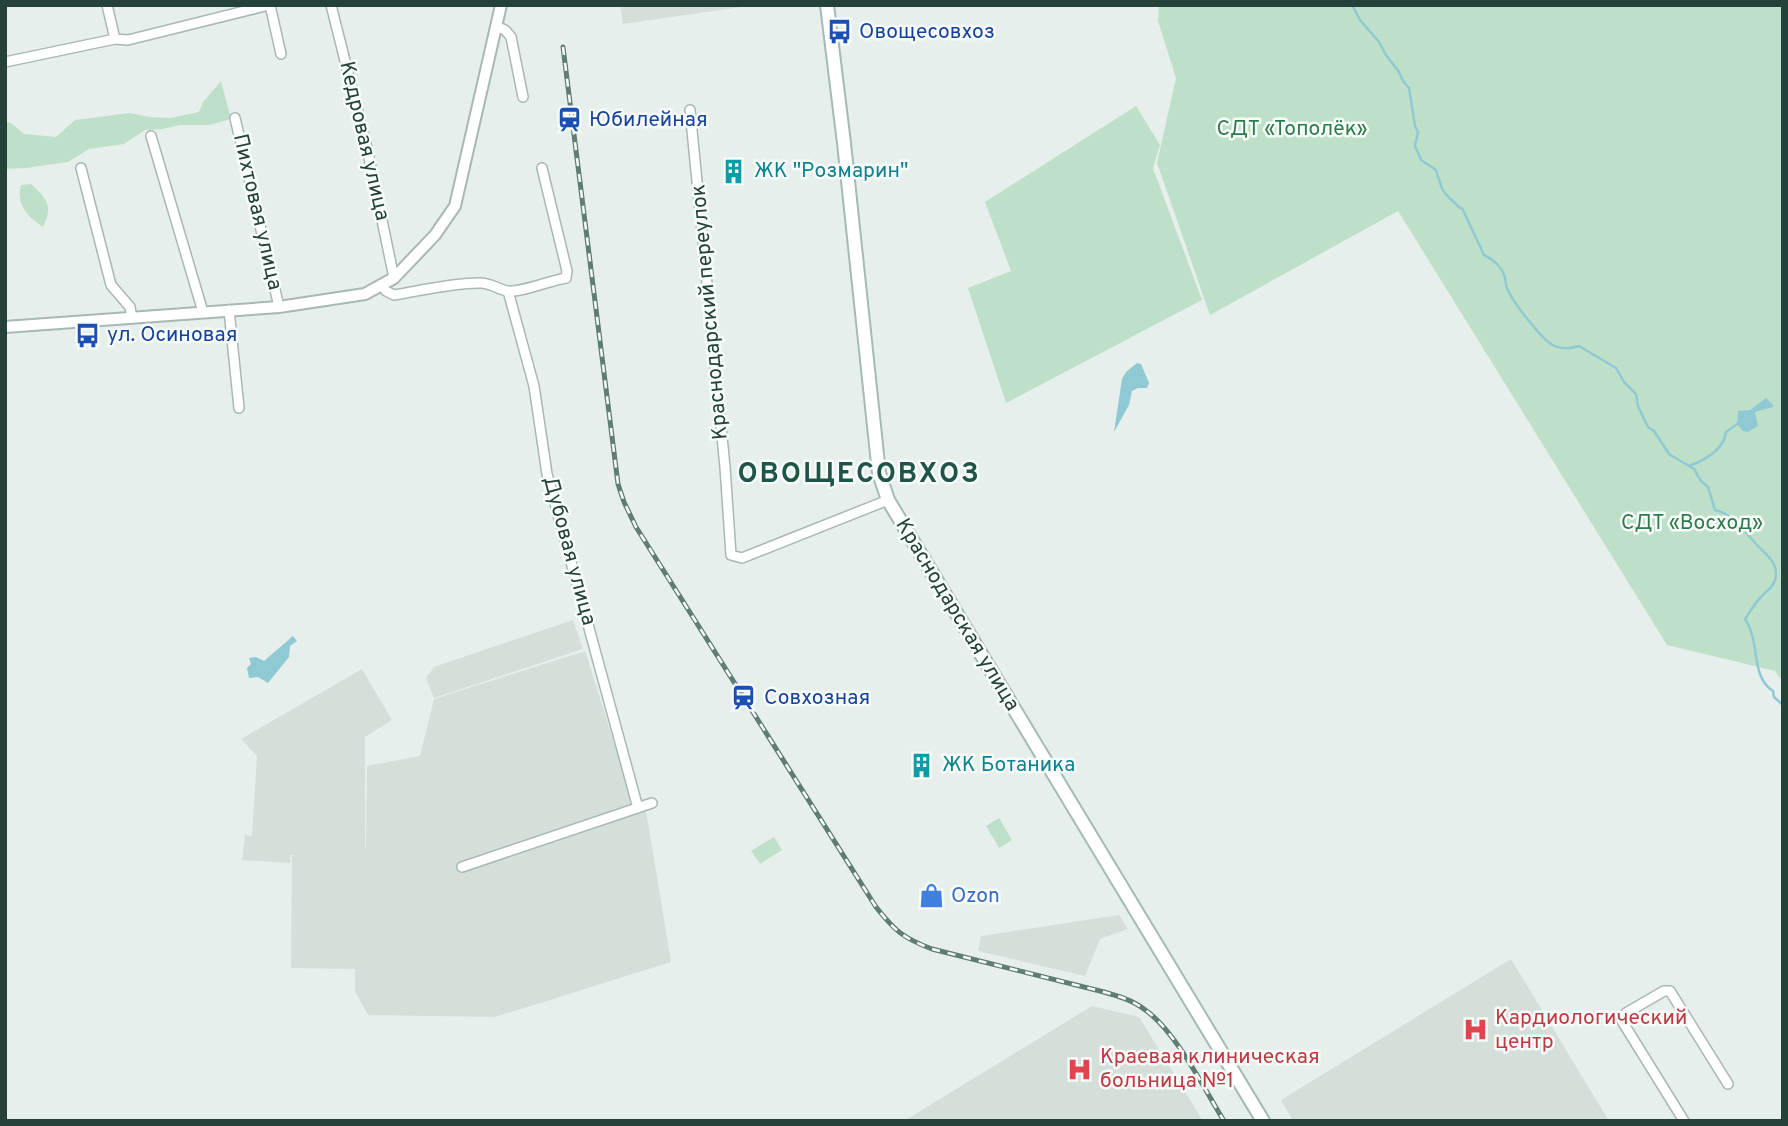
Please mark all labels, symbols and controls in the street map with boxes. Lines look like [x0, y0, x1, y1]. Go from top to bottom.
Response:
bus stop icon: Овощесовхоз [825, 18, 853, 46]
place label: Овощесовхоз [859, 19, 995, 46]
street label: Кедровая улица [333, 59, 395, 223]
station icon: Юбилейная [555, 106, 583, 134]
place label: Юбилейная [589, 107, 708, 134]
park label: СДТ «Тополёк» [1216, 116, 1368, 143]
street label: Пихтовая улица [226, 131, 288, 293]
building icon: ЖК "Розмарин" [720, 157, 748, 185]
place label: ЖК "Розмарин" [754, 158, 908, 185]
street label: Краснодарский переулок [685, 183, 735, 441]
bus stop icon: ул. Осиновая [73, 321, 101, 349]
place label: ул. Осиновая [107, 322, 237, 349]
district label: ОВОЩЕСОВХОЗ [737, 457, 981, 493]
street label: Дубовая улица [536, 474, 602, 628]
park label: СДТ «Восход» [1621, 510, 1763, 537]
street label: Краснодарская улица [889, 514, 1025, 716]
station icon: Совхозная [730, 684, 758, 712]
place label: Совхозная [764, 685, 870, 712]
building icon: ЖК Ботаника [908, 751, 936, 779]
place label: ЖК Ботаника [942, 752, 1075, 779]
shop icon: Ozon [917, 882, 945, 910]
place label: Ozon [951, 883, 1000, 910]
place label: Кардиологический центр [1495, 1005, 1687, 1056]
hospital icon: Кардиологический центр [1461, 1016, 1489, 1044]
place label: Краевая клиническая больница №1 [1100, 1044, 1320, 1095]
hospital icon: Краевая клиническая больница №1 [1066, 1055, 1094, 1083]

